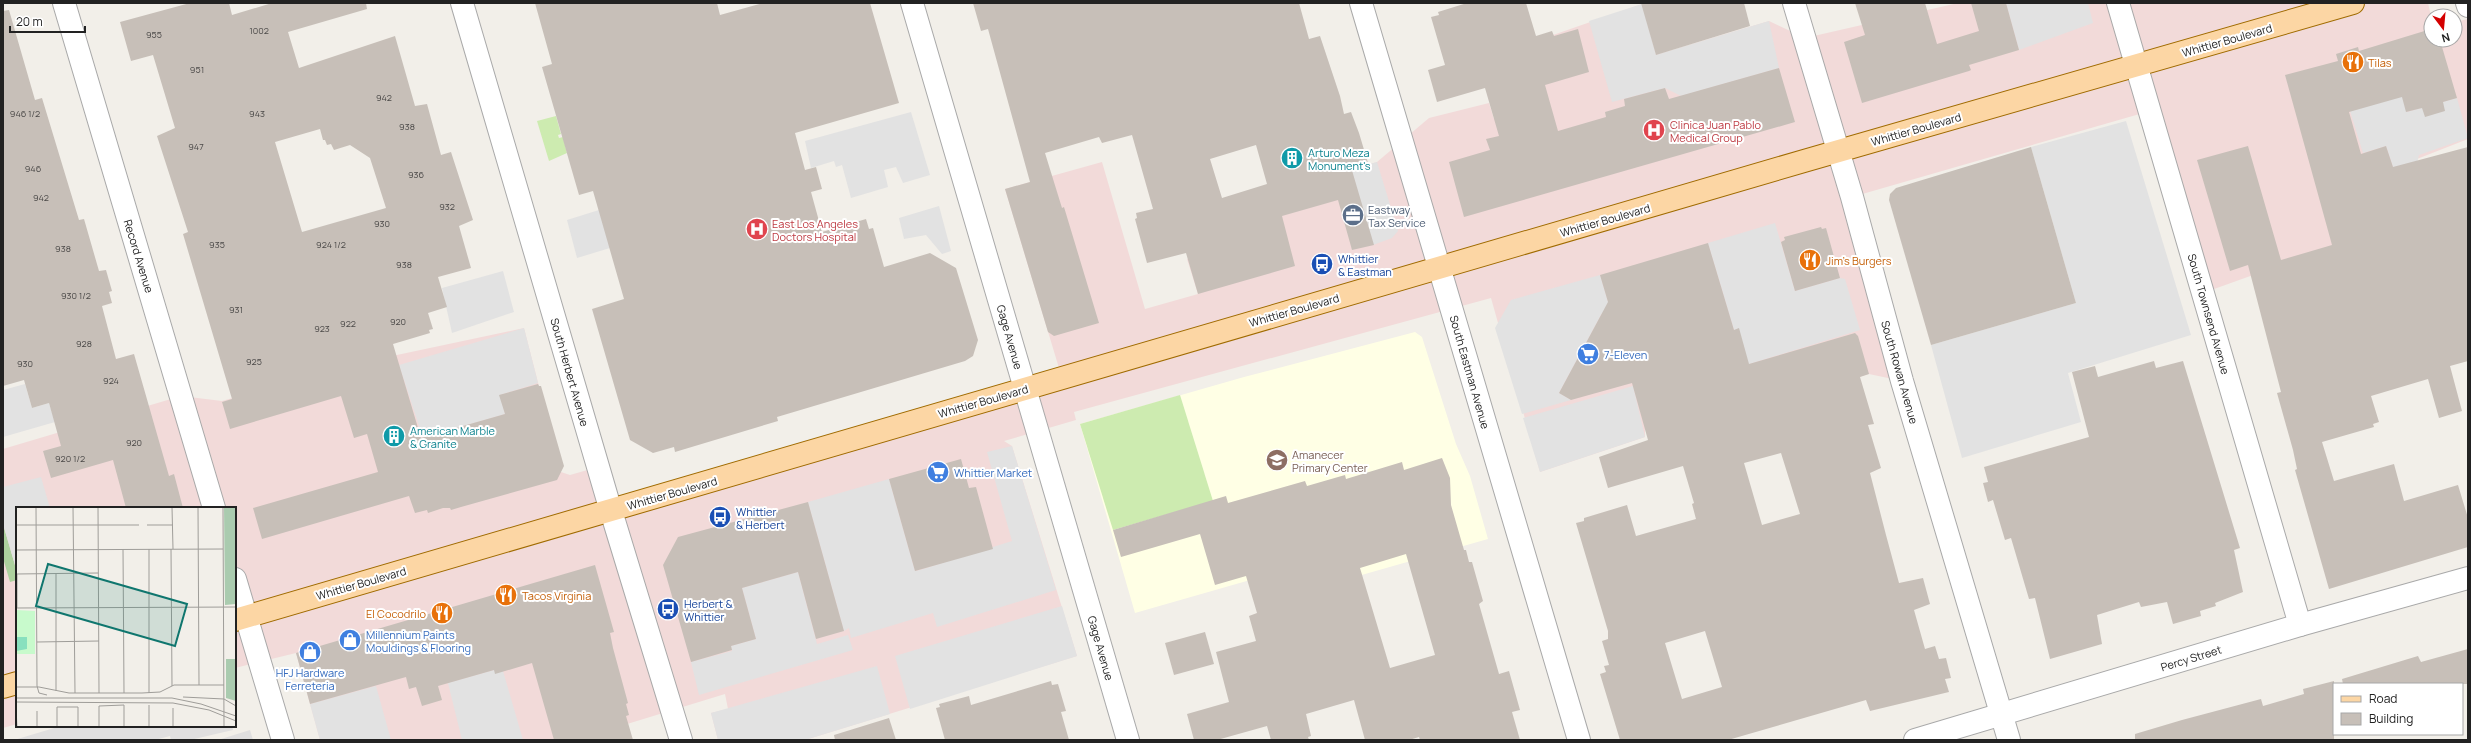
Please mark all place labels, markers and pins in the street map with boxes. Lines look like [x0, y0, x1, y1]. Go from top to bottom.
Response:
restaurant icon: Tilas [2340, 49, 2366, 75]
place label: Tilas [2368, 55, 2392, 70]
hospital icon: Clinica Juan Pablo Medical Group [1641, 117, 1667, 143]
place label: Clinica Juan Pablo Medical Group [1670, 117, 1762, 145]
building icon: Arturo Meza Monument's [1279, 145, 1305, 171]
place label: Arturo Meza Monument's [1308, 145, 1371, 173]
office icon: Eastway Tax Service [1340, 202, 1366, 228]
place label: Eastway Tax Service [1368, 202, 1426, 230]
hospital icon: East Los Angeles Doctors Hospital [744, 216, 770, 242]
place label: East Los Angeles Doctors Hospital [772, 216, 858, 244]
restaurant icon: Jim's Burgers [1797, 247, 1823, 273]
bus stop icon: Whittier & Eastman [1309, 251, 1335, 277]
place label: Whittier & Eastman [1338, 251, 1392, 279]
place label: Jim's Burgers [1826, 253, 1892, 268]
supermarket icon: 7-Eleven [1575, 341, 1601, 367]
place label: 7-Eleven [1604, 347, 1647, 362]
building icon: American Marble & Granite [381, 423, 407, 449]
place label: American Marble & Granite [410, 423, 496, 451]
school or university icon: Amanecer Primary Center [1264, 447, 1290, 473]
place label: Amanecer Primary Center [1292, 447, 1368, 475]
supermarket icon: Whittier Market [925, 459, 951, 485]
place label: Whittier Market [954, 465, 1032, 480]
bus stop icon: Whittier & Herbert [707, 504, 733, 530]
place label: Whittier & Herbert [736, 504, 785, 532]
restaurant icon: Tacos Virginia [493, 582, 519, 608]
place label: Tacos Virginia [522, 588, 591, 603]
bus stop icon: Herbert & Whittier [655, 596, 681, 622]
place label: Herbert & Whittier [684, 596, 733, 624]
restaurant icon: El Cocodrilo [429, 600, 455, 626]
place label: El Cocodrilo [366, 606, 426, 621]
shop icon: Millennium Paints Mouldings & Flooring [337, 627, 363, 653]
place label: Millennium Paints Mouldings & Flooring [366, 627, 471, 655]
shop icon: HFJ Hardware Ferreteria [297, 639, 323, 665]
place label: HFJ Hardware Ferreteria [276, 665, 345, 693]

